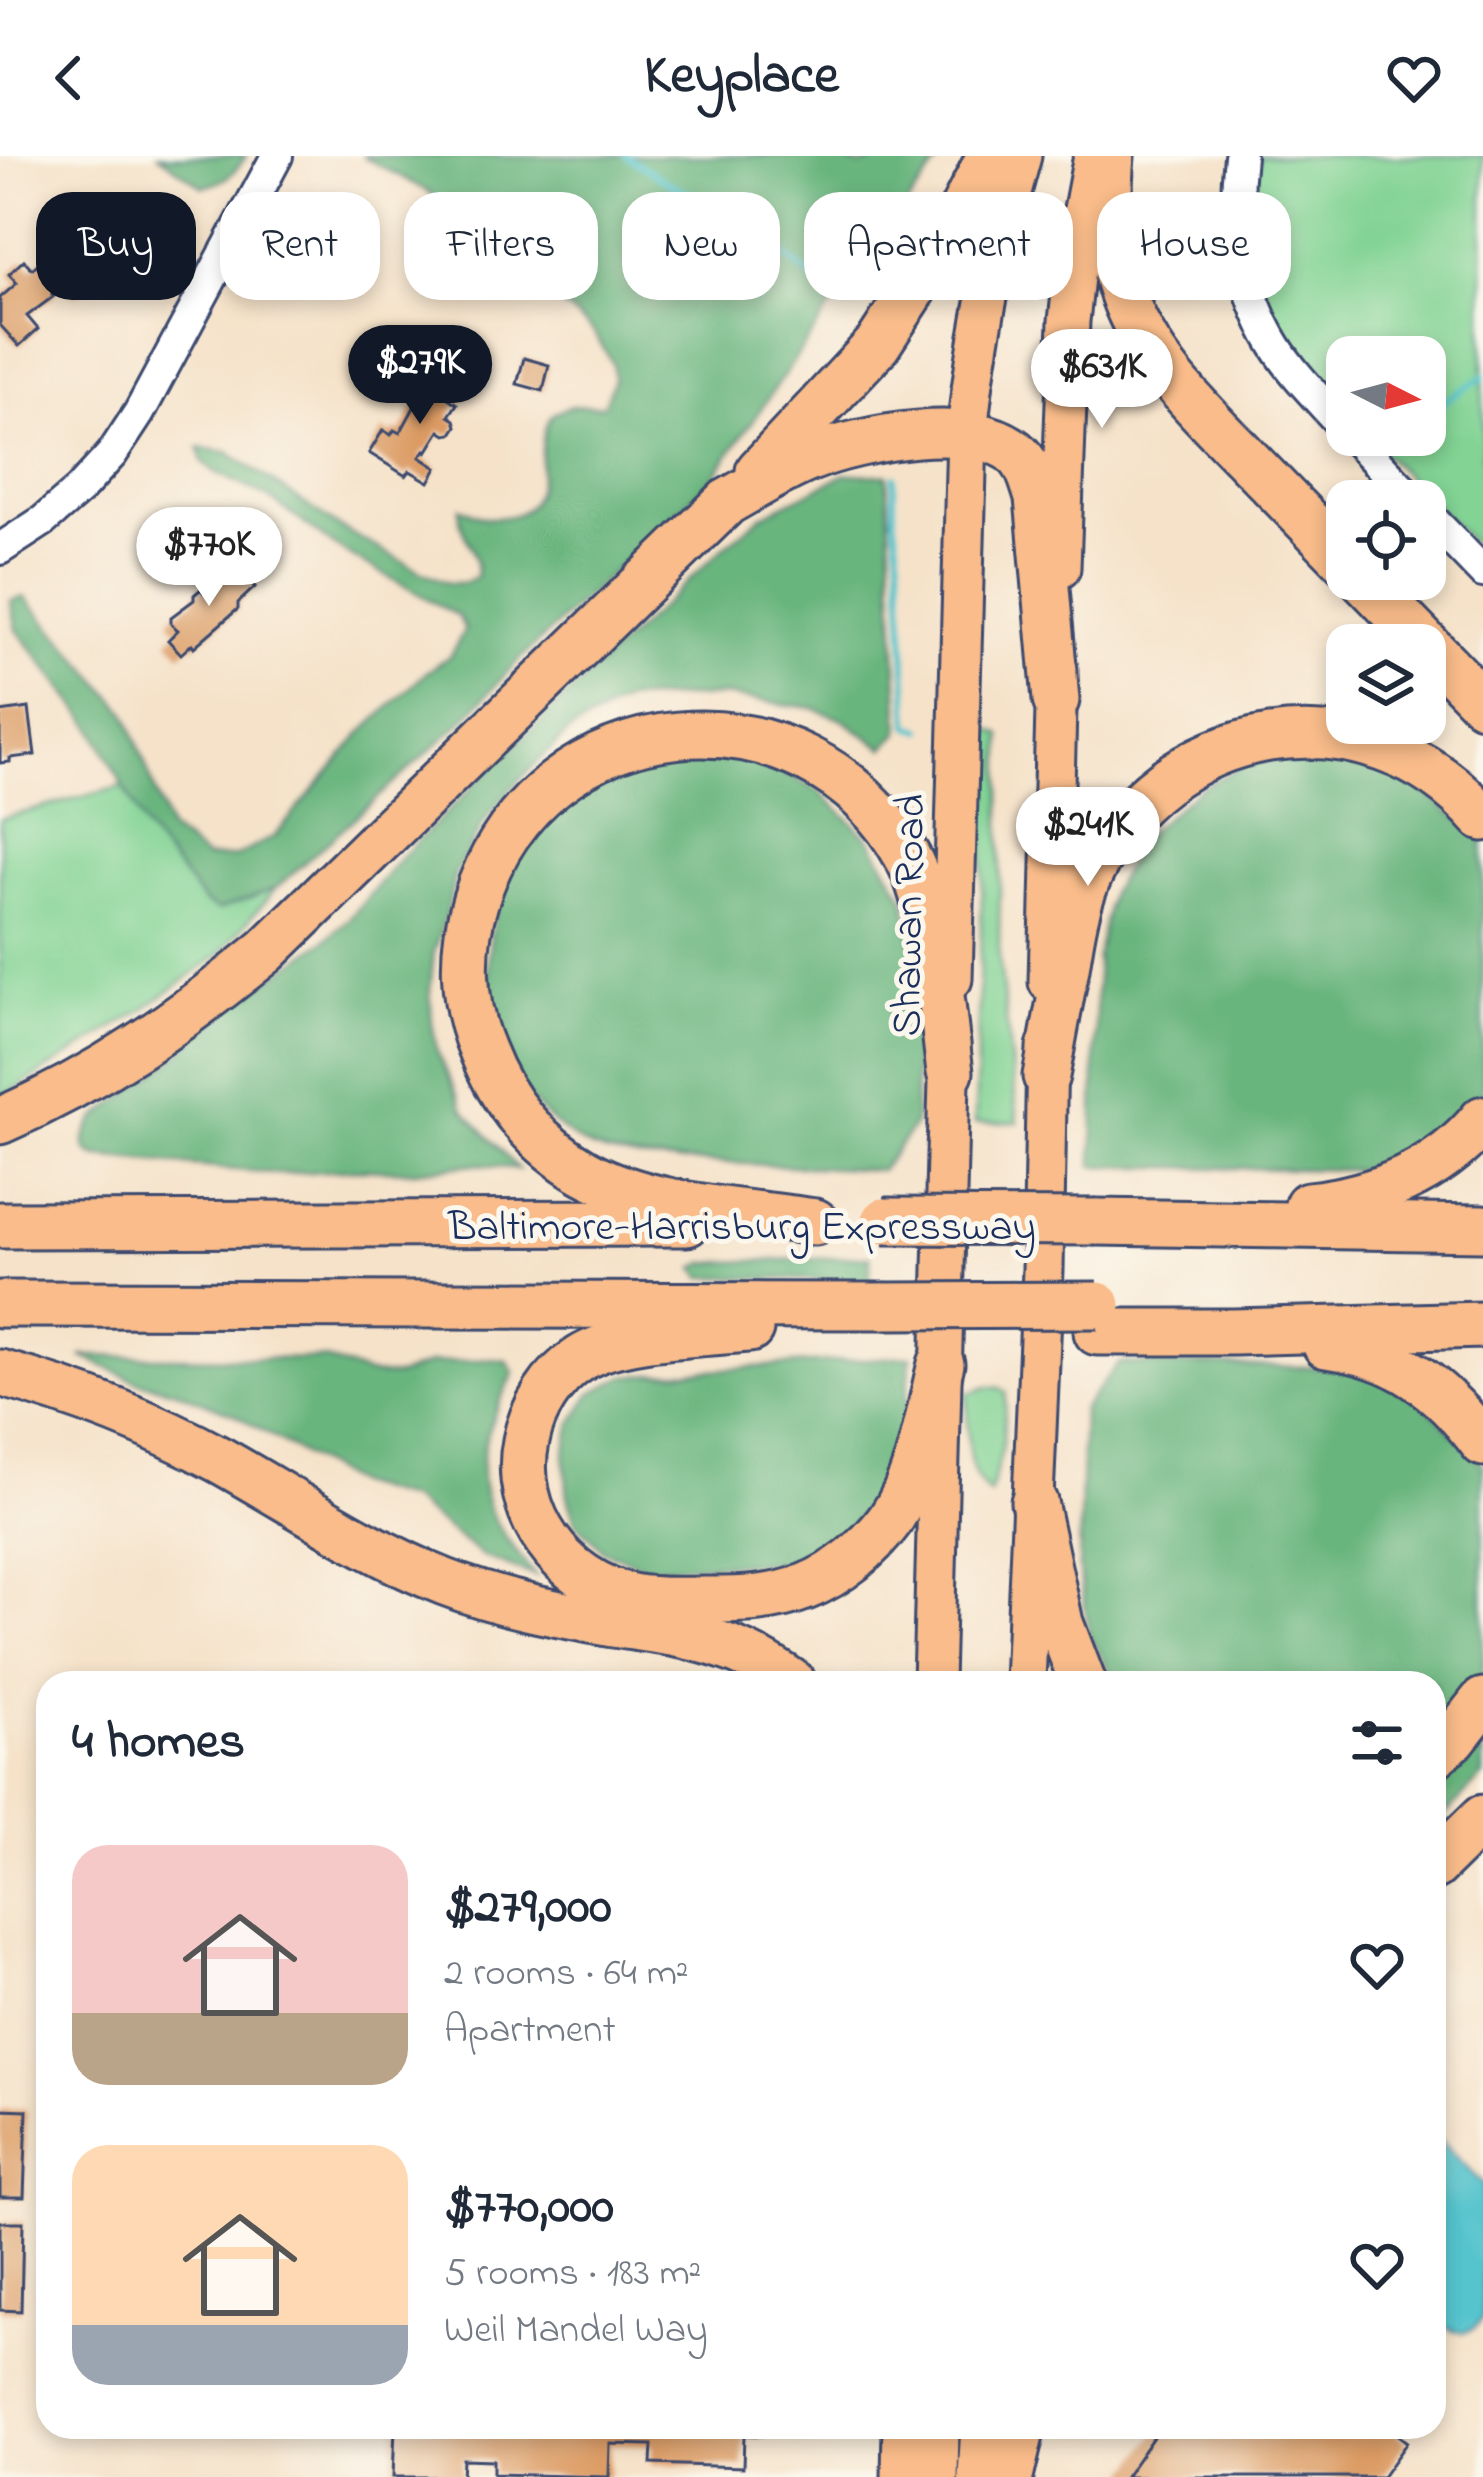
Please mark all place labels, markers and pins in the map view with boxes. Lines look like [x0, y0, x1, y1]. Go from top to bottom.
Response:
pin: $279K [336, 325, 504, 427]
pin: $631K [1018, 329, 1186, 431]
pin: $770K [125, 507, 293, 609]
pin: $241K [1004, 787, 1172, 889]

